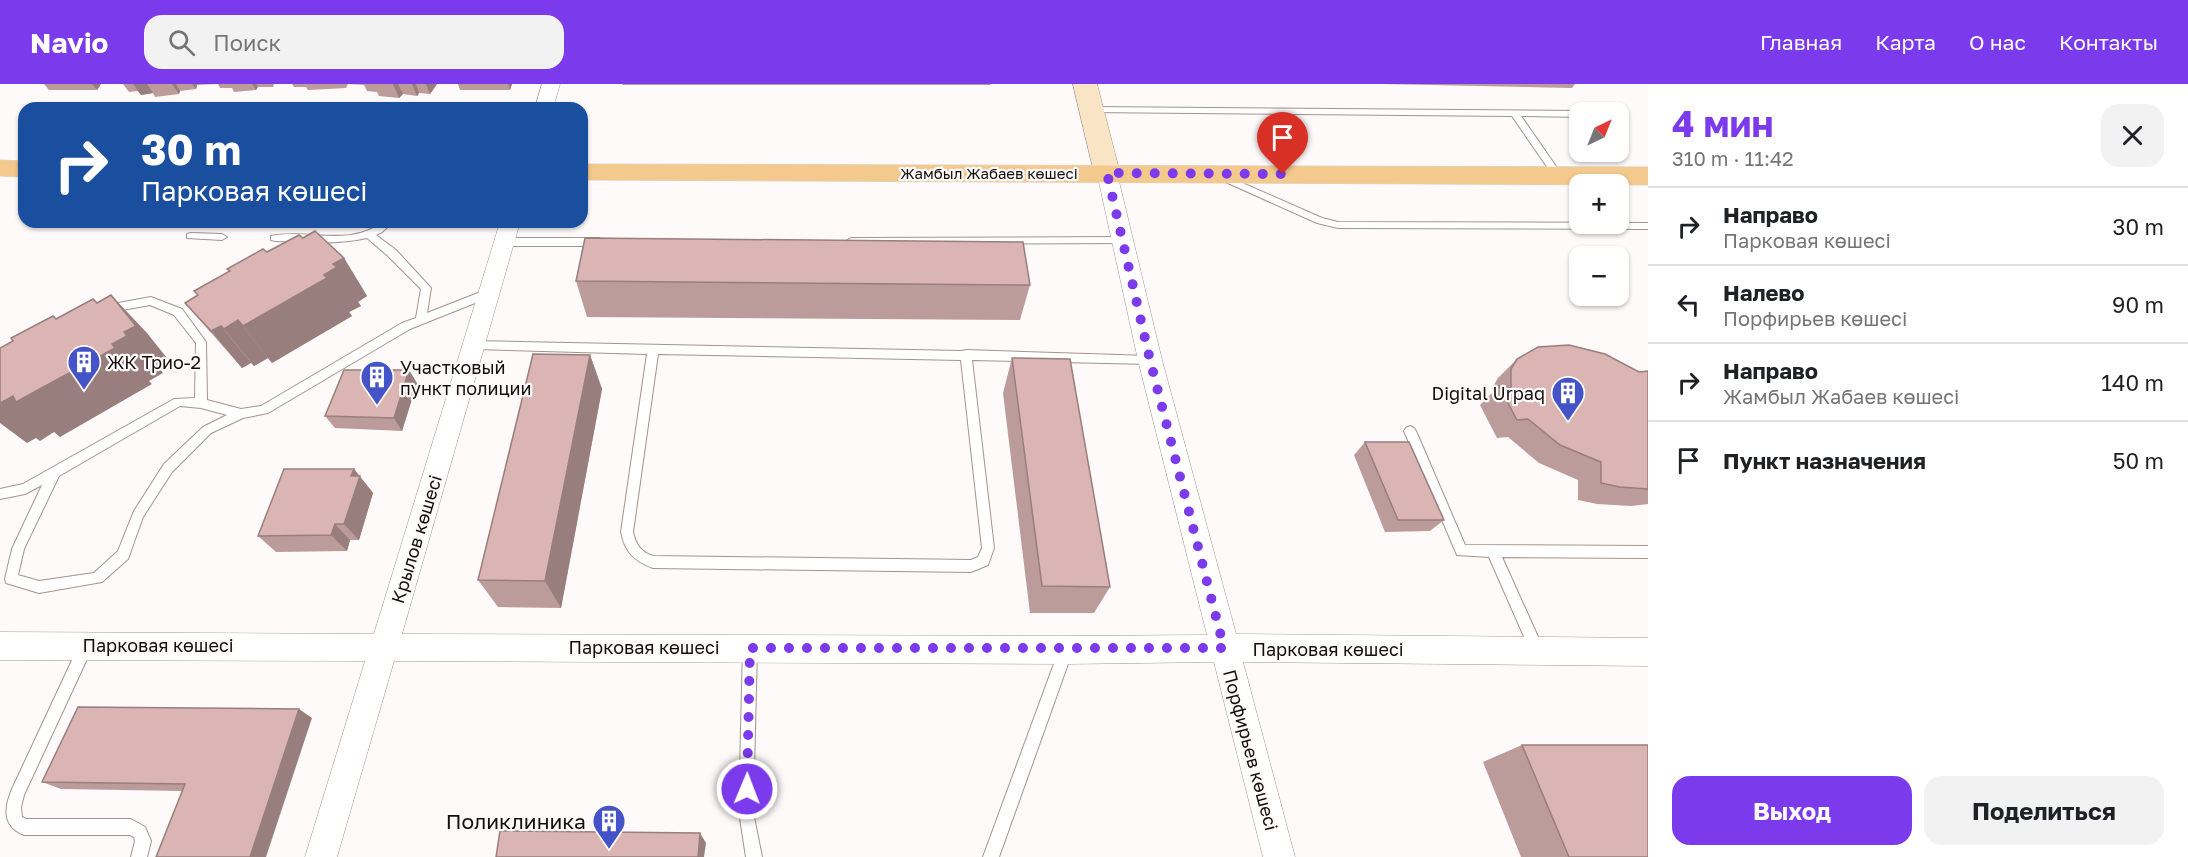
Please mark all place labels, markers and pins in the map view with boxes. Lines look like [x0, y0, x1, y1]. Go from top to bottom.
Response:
pin [1257, 112, 1308, 174]
building icon: ЖК Трио-2 [66, 344, 102, 391]
place label: ЖК Трио-2 [107, 351, 201, 373]
place label: Участковый пункт полиции [400, 356, 532, 399]
building icon: Участковый пункт полиции [359, 359, 395, 406]
building icon: Digital Urpaq [1550, 375, 1586, 422]
place label: Digital Urpaq [1432, 382, 1545, 404]
building icon: Поликлиника [591, 803, 627, 850]
place label: Поликлиника [446, 808, 586, 834]

